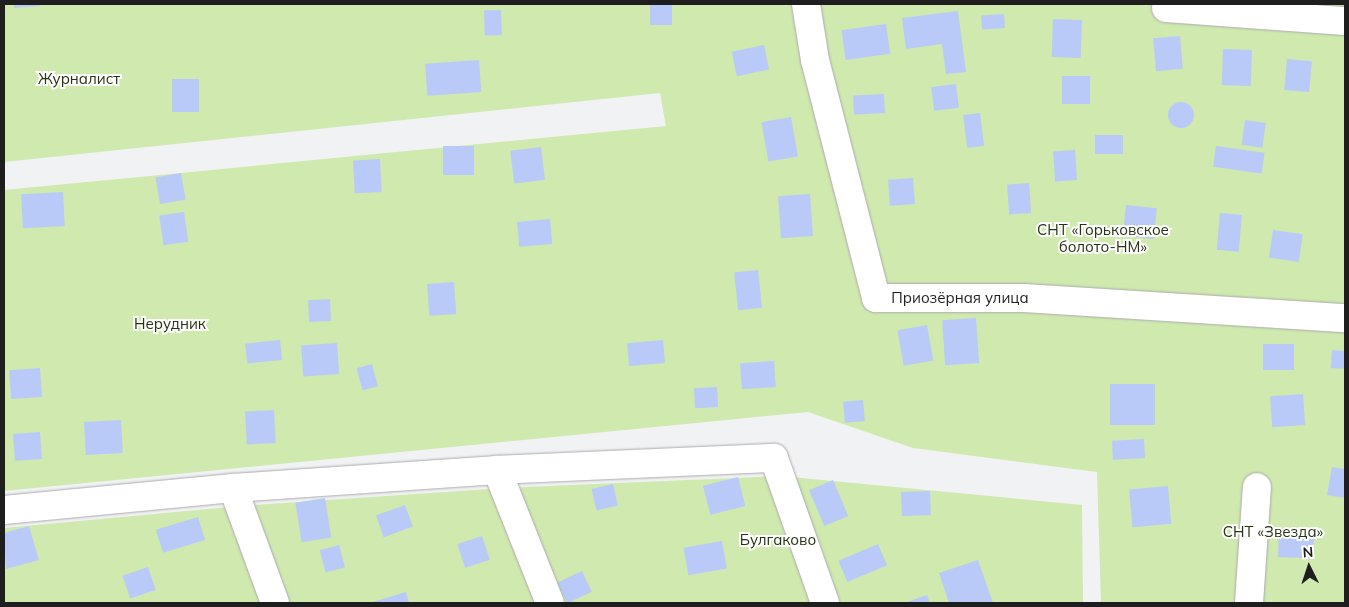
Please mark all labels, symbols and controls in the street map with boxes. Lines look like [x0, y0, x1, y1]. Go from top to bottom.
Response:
park label: Журналист [38, 70, 120, 88]
park label: СНТ «Горьковское болото-НМ» [1037, 220, 1169, 255]
street label: Приозёрная улица [891, 289, 1029, 307]
park label: Нерудник [134, 315, 206, 333]
park label: СНТ «Звезда» [1223, 523, 1323, 541]
park label: Булгаково [740, 531, 816, 549]
north arrow [1284, 542, 1334, 592]
text: N [1302, 543, 1314, 561]

